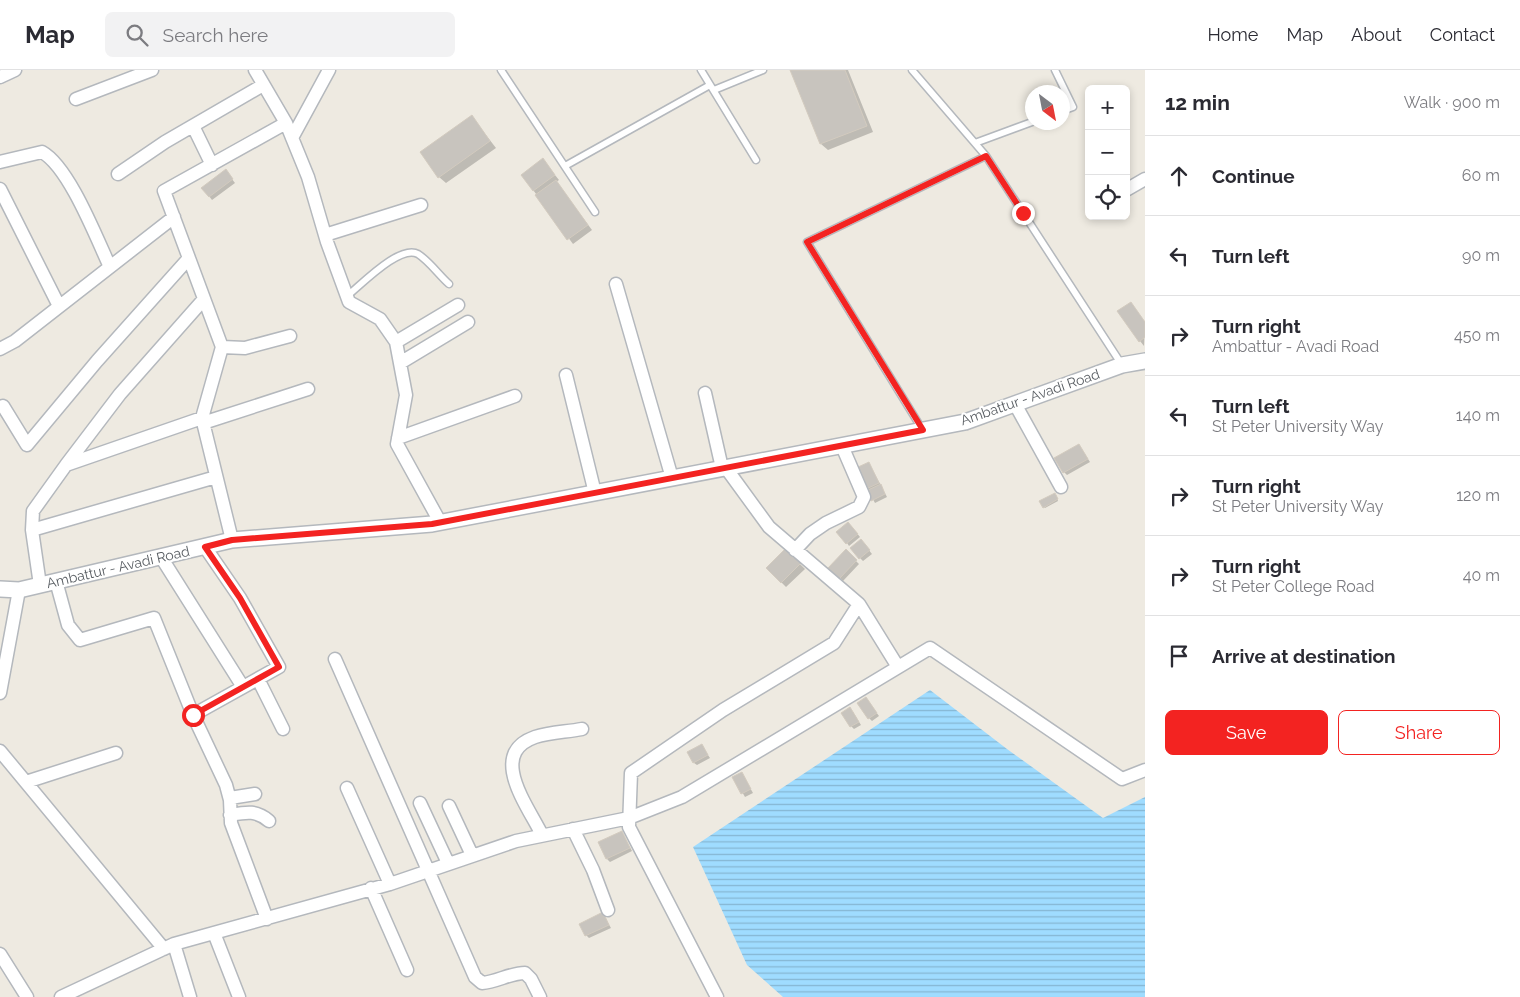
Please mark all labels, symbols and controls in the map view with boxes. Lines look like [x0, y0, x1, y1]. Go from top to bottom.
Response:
search box [105, 12, 455, 57]
text: Map [25, 20, 75, 49]
icon: search [123, 21, 151, 49]
text: Search here [163, 24, 268, 46]
text: Home [1207, 24, 1258, 45]
text: Map [1286, 24, 1323, 45]
text: About [1351, 24, 1402, 45]
text: Contact [1430, 24, 1495, 45]
north arrow [1025, 85, 1070, 130]
map controls [1085, 85, 1130, 220]
button: + [1085, 85, 1130, 130]
text: 12 min [1165, 90, 1230, 115]
text: Walk · 900 m [1404, 93, 1500, 112]
button: − [1085, 130, 1130, 175]
icon: ahead [1165, 162, 1193, 190]
text: Continue [1212, 165, 1295, 187]
text: 60 m [1462, 166, 1500, 185]
button: locate [1085, 175, 1130, 220]
route end [1012, 202, 1035, 225]
icon: left [1165, 242, 1193, 270]
text: Turn left [1212, 245, 1289, 267]
text: 90 m [1462, 246, 1500, 265]
text: Turn right [1212, 315, 1301, 337]
icon: right [1165, 322, 1193, 350]
text: 450 m [1454, 326, 1500, 345]
text: Ambattur - Avadi Road [1212, 337, 1379, 356]
street label: Ambattur - Avadi Road [958, 366, 1102, 428]
text: Turn left [1212, 395, 1289, 417]
icon: left [1165, 402, 1193, 430]
text: 140 m [1456, 406, 1500, 425]
text: St Peter University Way [1212, 417, 1383, 436]
text: Turn right [1212, 475, 1301, 497]
icon: right [1165, 482, 1193, 510]
text: 120 m [1456, 486, 1500, 505]
text: St Peter University Way [1212, 497, 1383, 516]
street label: Ambattur - Avadi Road [45, 543, 191, 591]
text: Turn right [1212, 555, 1301, 577]
icon: right [1165, 562, 1193, 590]
text: 40 m [1463, 566, 1500, 585]
text: St Peter College Road [1212, 577, 1374, 596]
icon: arrive [1165, 642, 1193, 670]
text: Arrive at destination [1212, 645, 1396, 667]
route start [182, 704, 205, 727]
button: Save [1165, 710, 1328, 755]
button: Share [1338, 710, 1500, 755]

